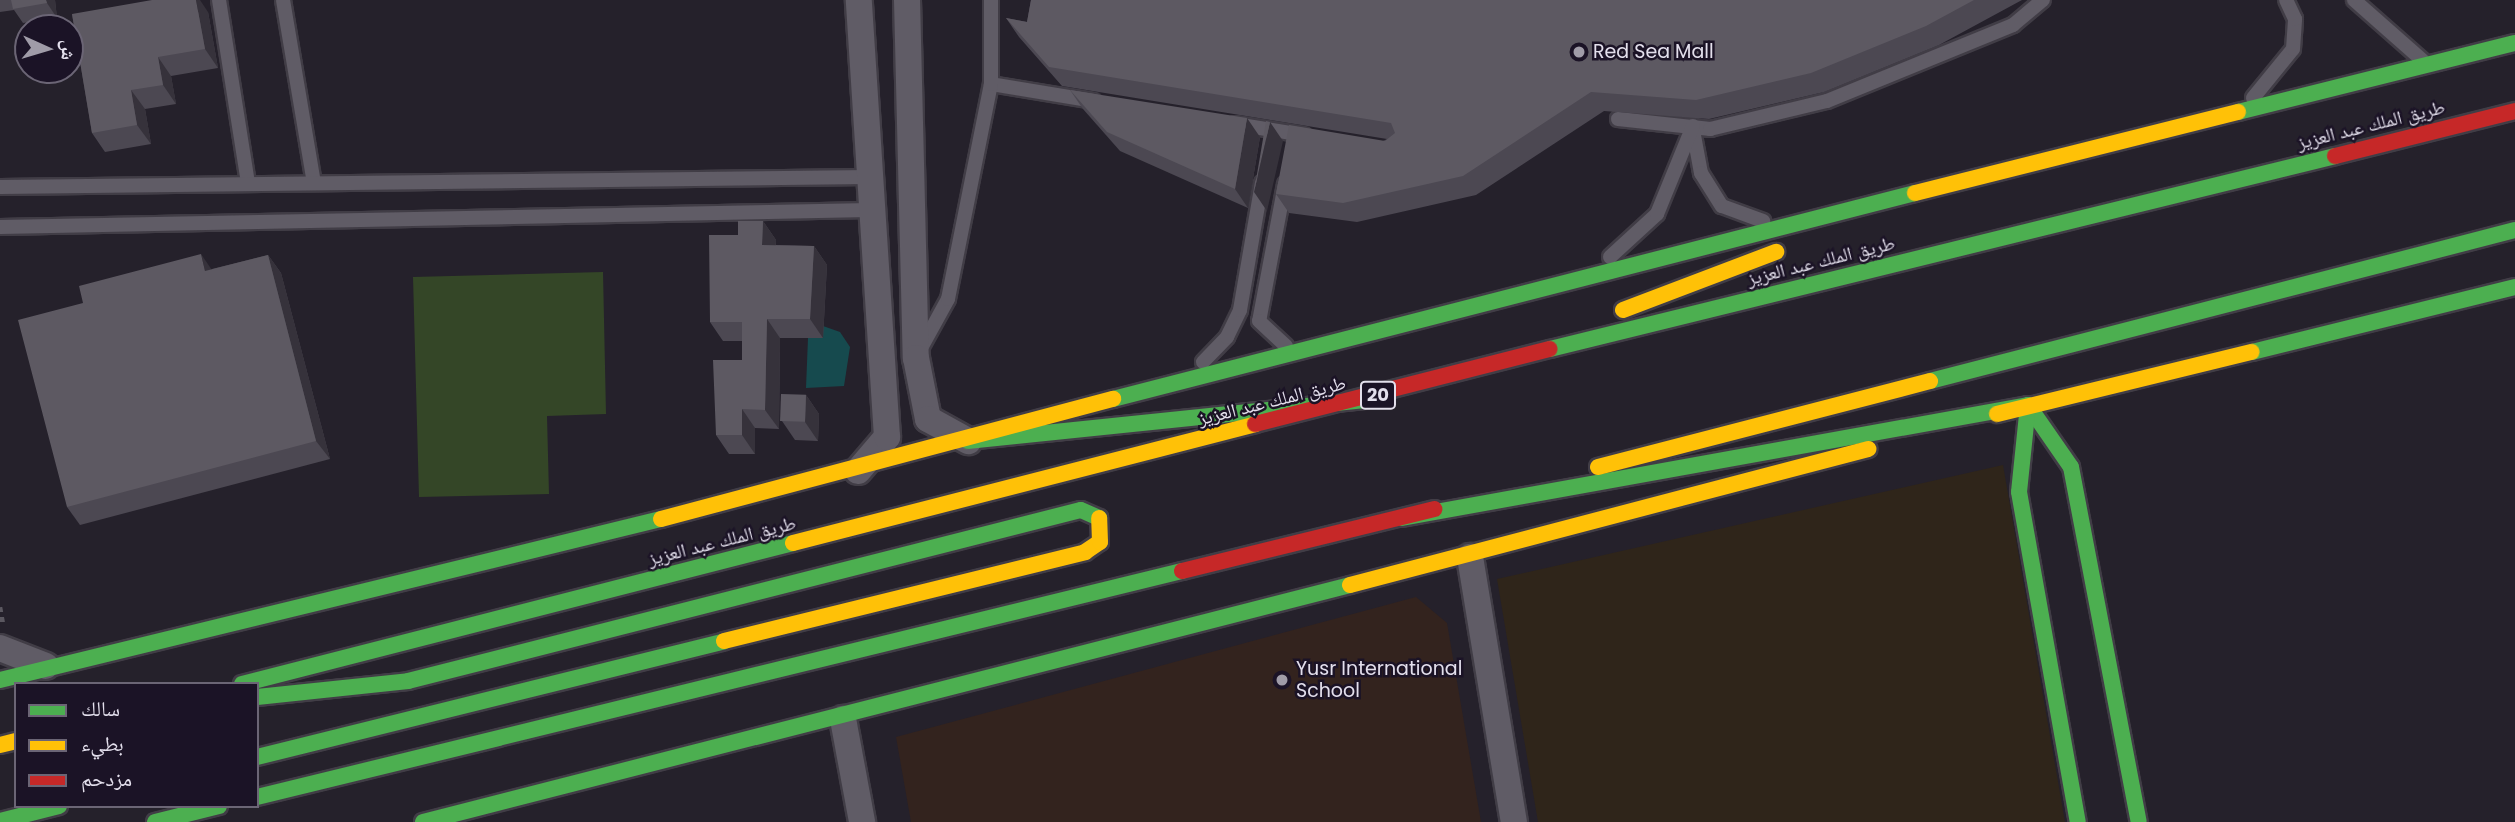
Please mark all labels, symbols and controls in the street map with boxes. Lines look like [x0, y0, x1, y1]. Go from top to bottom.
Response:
north arrow [14, 14, 84, 84]
text: ش [54, 39, 83, 61]
place label: Red Sea Mall [1593, 41, 1714, 63]
marker: Red Sea Mall [1571, 44, 1587, 60]
street label: طريق الملك عبد العزيز [2295, 96, 2447, 154]
street label: طريق الملك عبد العزيز [1745, 232, 1897, 290]
street label: طريق الملك عبد العزيز [1196, 372, 1348, 430]
road number: 20 [1359, 380, 1397, 410]
street label: طريق الملك عبد العزيز [646, 512, 798, 570]
place label: Yusr International School [1296, 658, 1462, 702]
marker: Yusr International School [1274, 672, 1290, 688]
legend [14, 682, 259, 808]
text: سالك [81, 694, 120, 723]
text: بطيء [81, 729, 124, 758]
text: مزدحم [81, 764, 132, 793]

